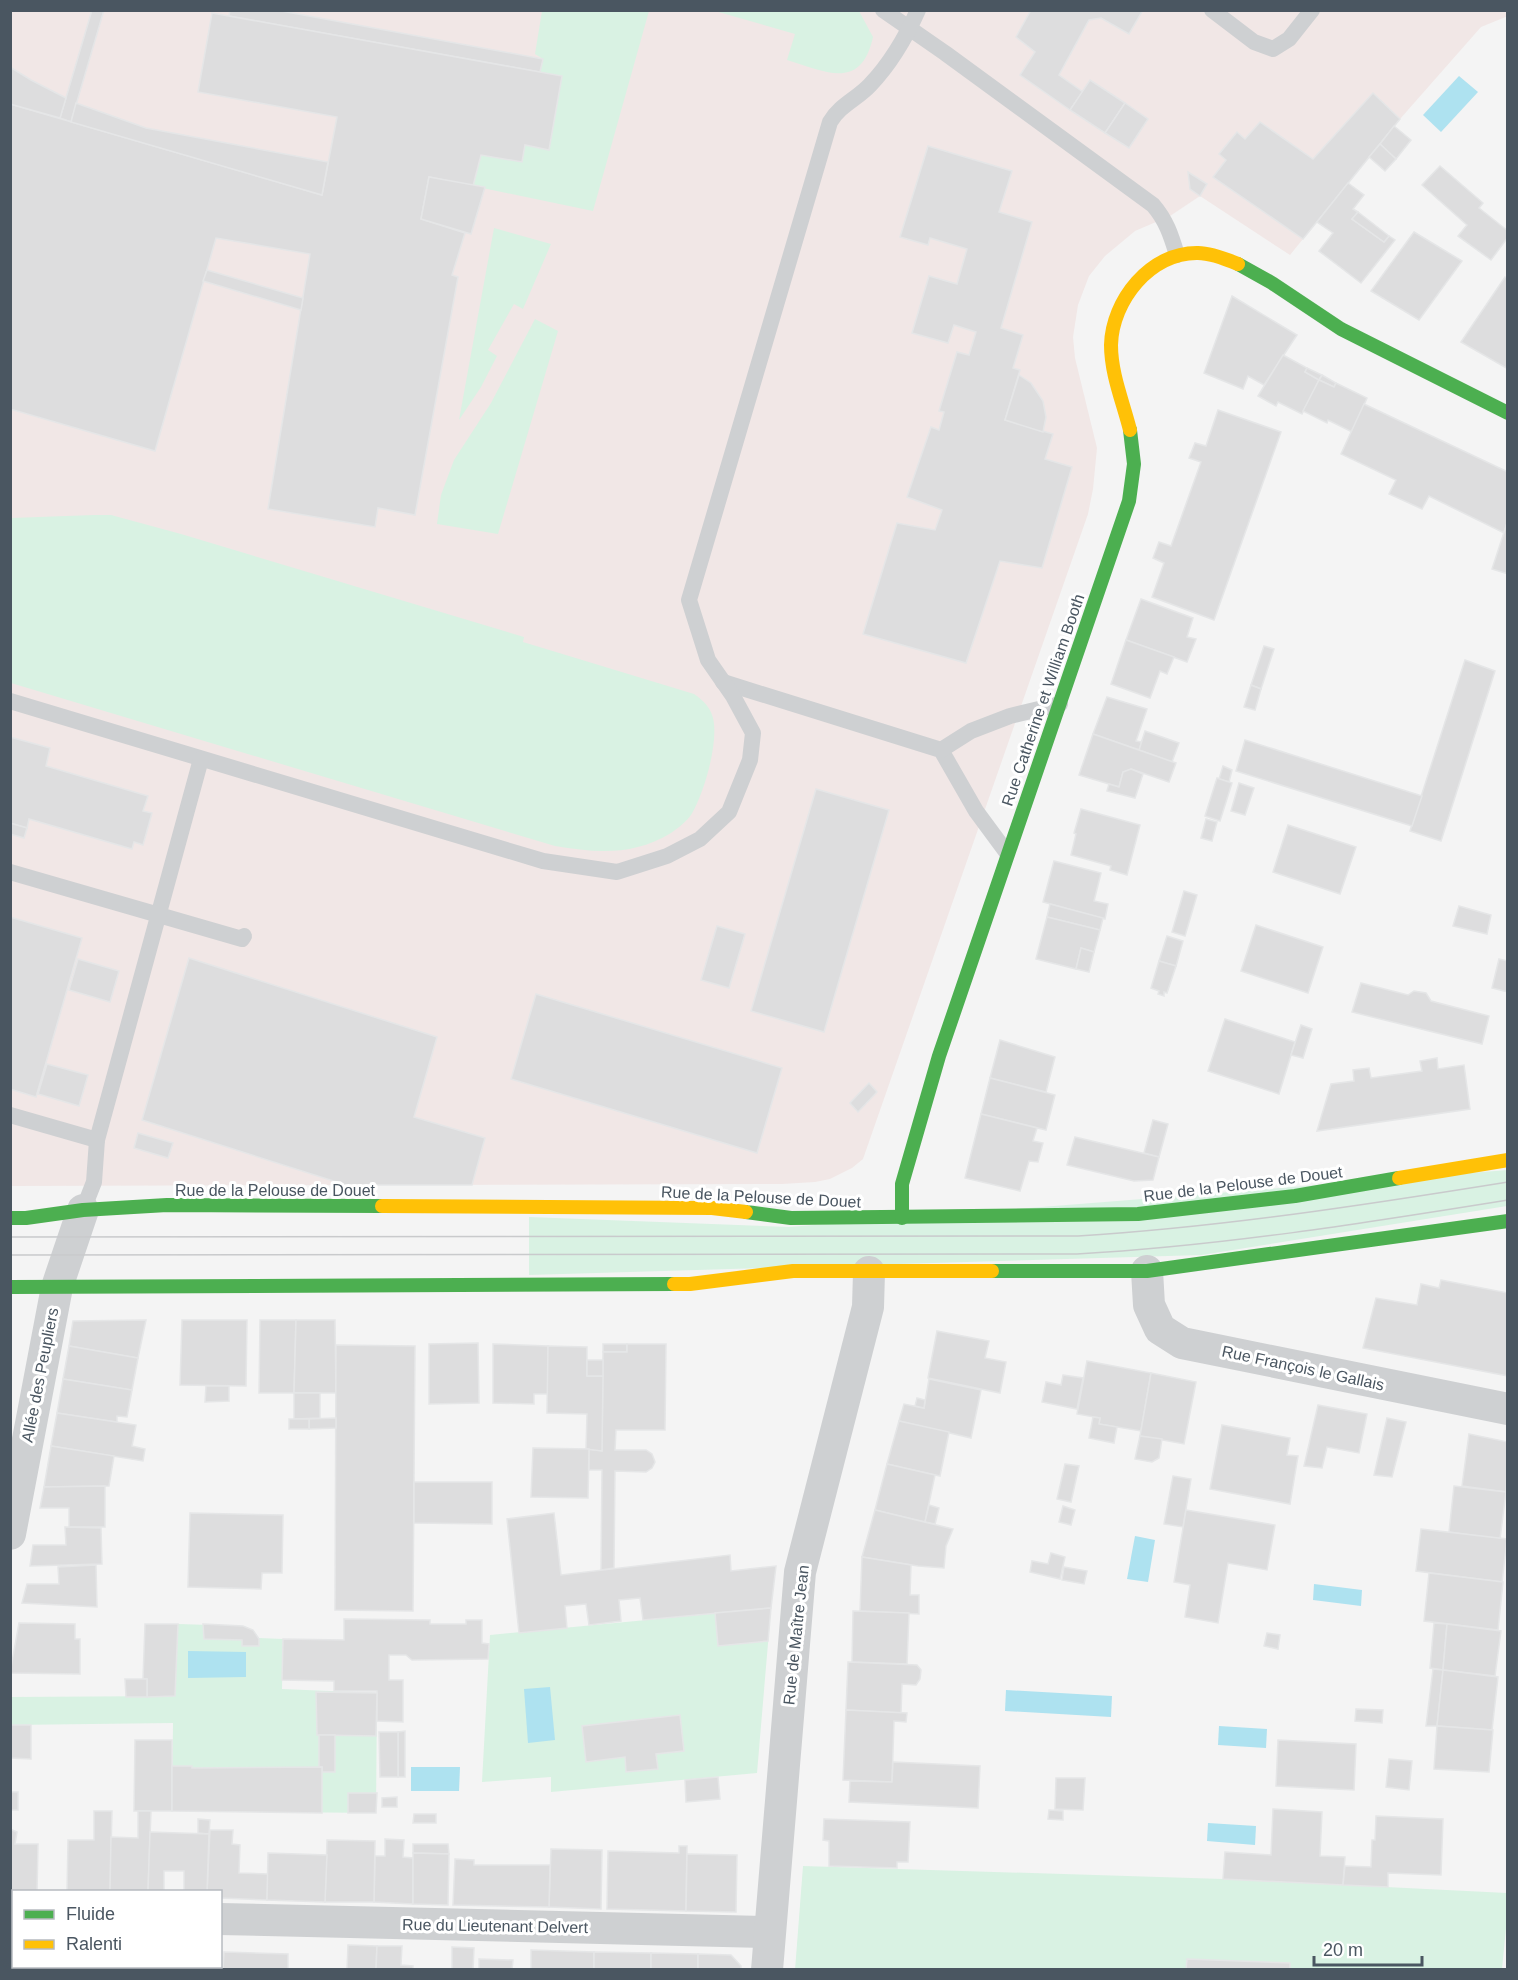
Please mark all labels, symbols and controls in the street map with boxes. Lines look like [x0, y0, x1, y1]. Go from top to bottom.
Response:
street label: Rue Catherine et William Booth [999, 592, 1087, 808]
street label: Rue de la Pelouse de Douet [1143, 1163, 1344, 1205]
street label: Rue de la Pelouse de Douet [175, 1182, 376, 1199]
street label: Rue de la Pelouse de Douet [661, 1183, 862, 1211]
street label: Allée des Peupliers [19, 1306, 61, 1444]
street label: Rue François le Gallais [1220, 1342, 1386, 1394]
street label: Rue de Maître Jean [780, 1564, 812, 1706]
legend [12, 1890, 222, 1968]
text: Fluide [66, 1904, 115, 1924]
street label: Rue du Lieutenant Delvert [402, 1916, 589, 1936]
scale bar [1314, 1929, 1422, 1967]
text: Ralenti [66, 1934, 122, 1954]
text: 20 m [1323, 1940, 1363, 1960]

